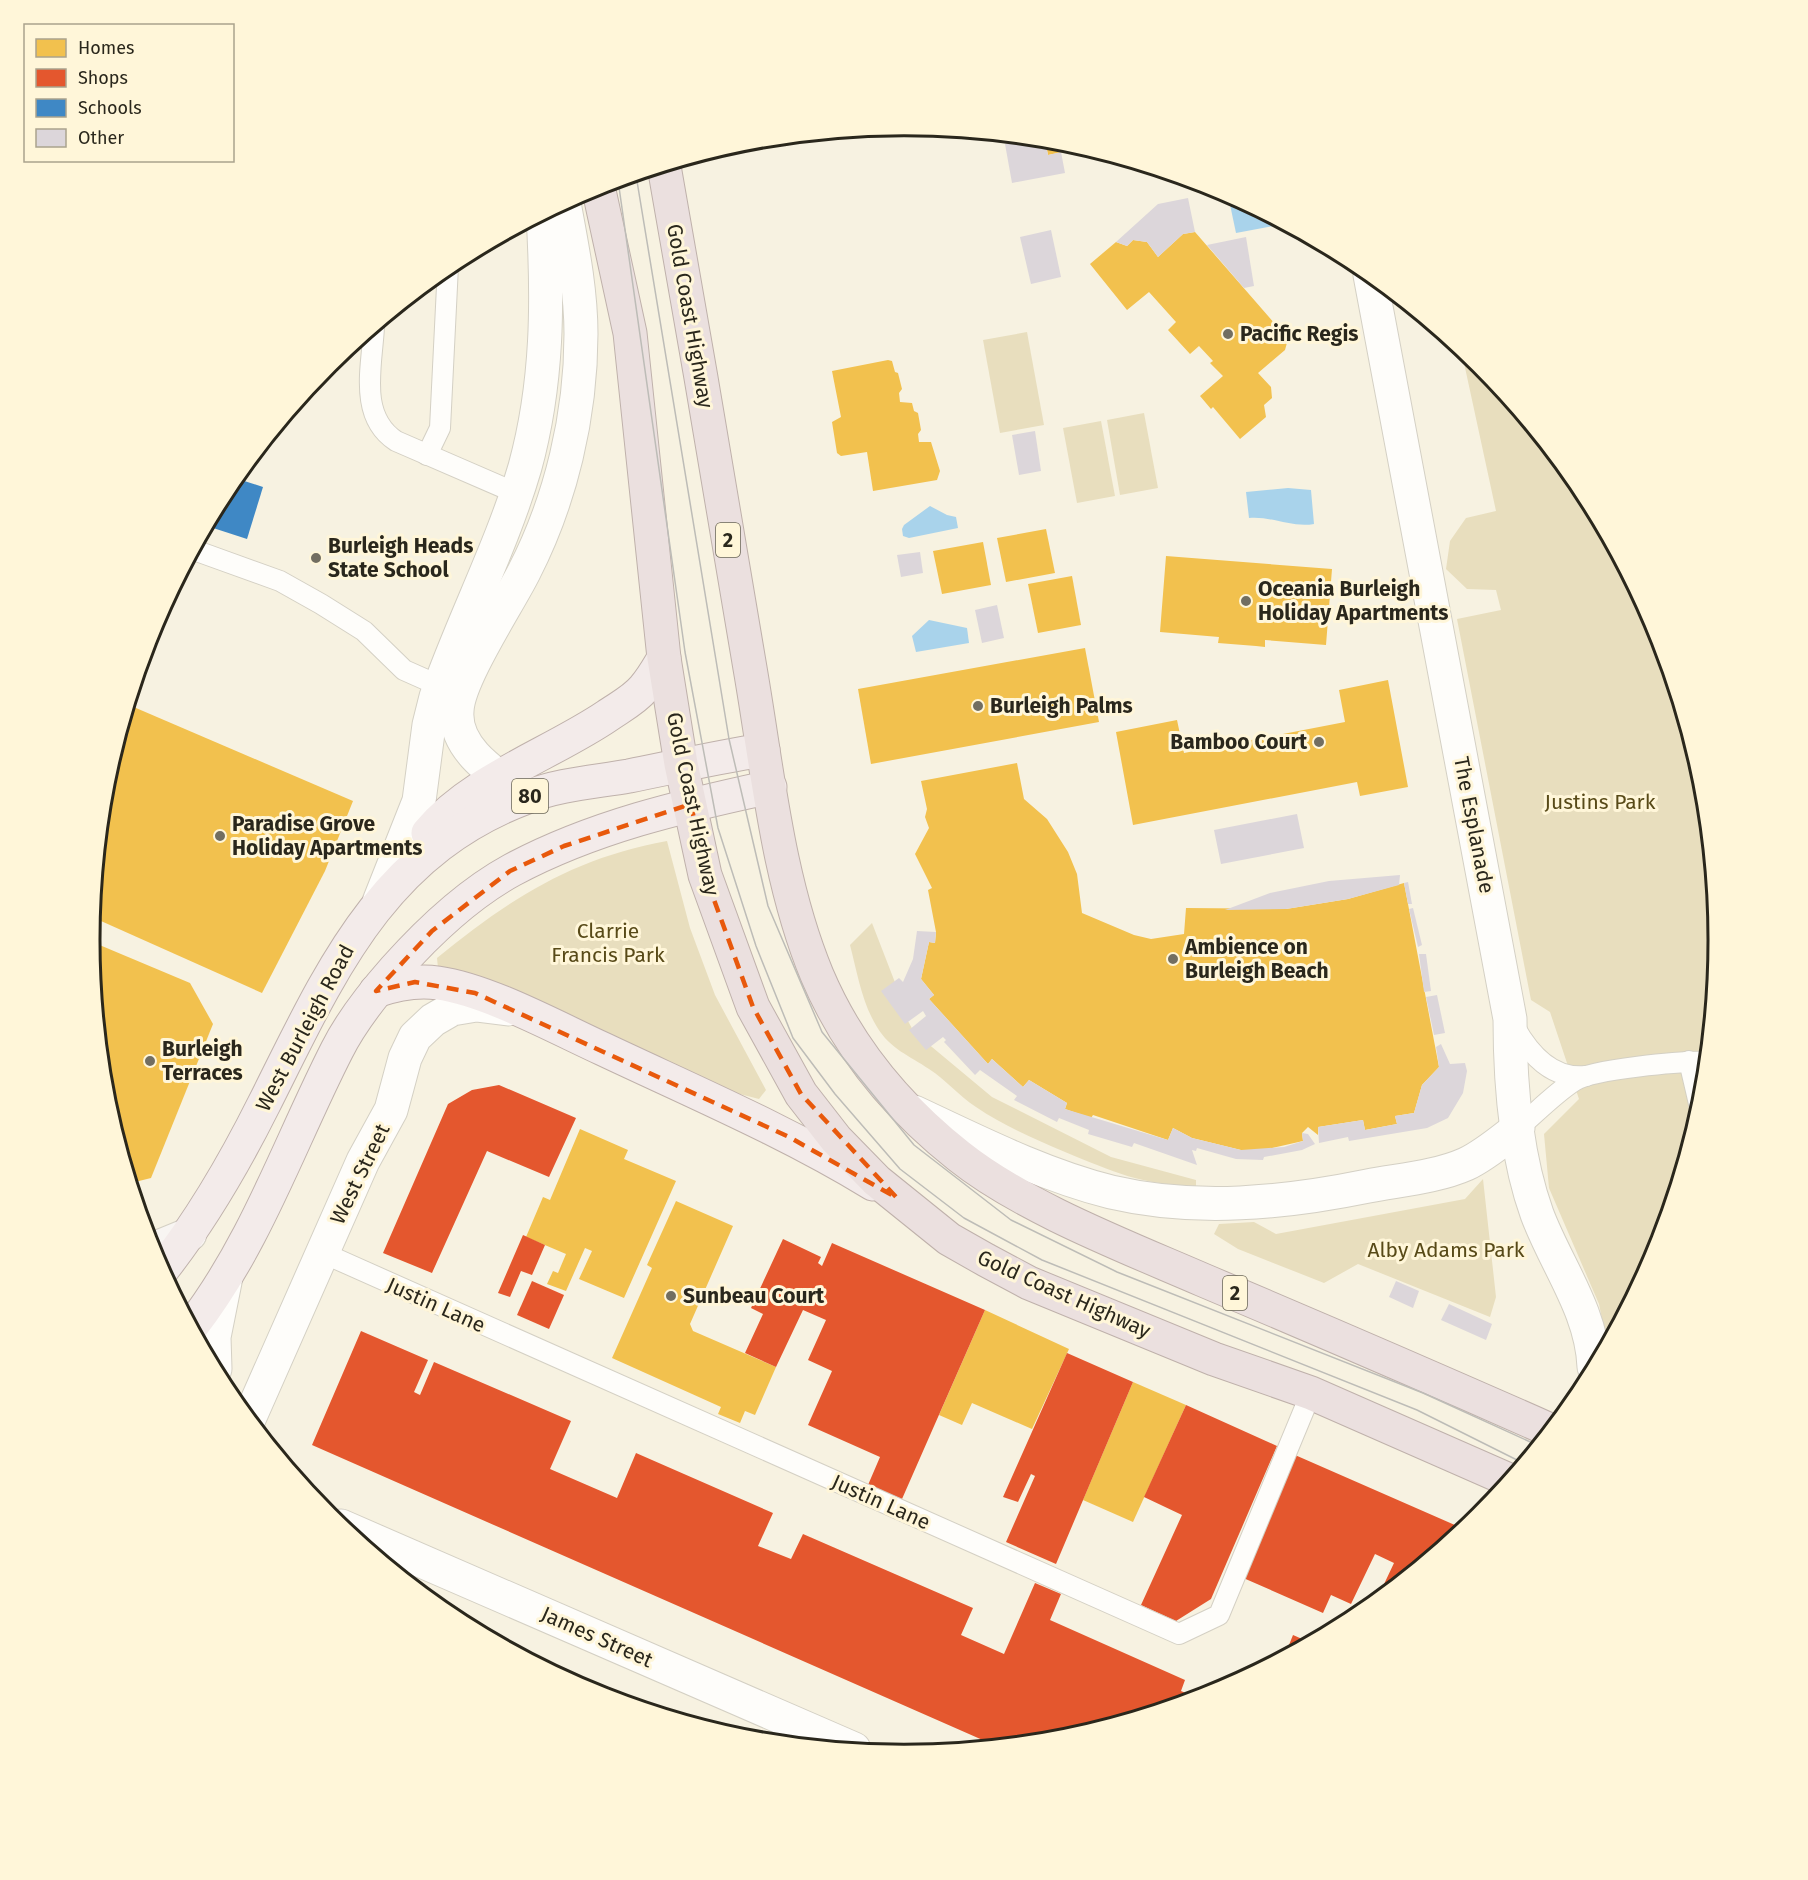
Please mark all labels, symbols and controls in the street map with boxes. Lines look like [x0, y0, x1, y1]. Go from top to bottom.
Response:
legend [24, 24, 234, 162]
text: Homes [78, 37, 134, 59]
text: Shops [78, 67, 128, 89]
text: Schools [78, 97, 142, 119]
text: Other [78, 127, 124, 149]
street label: Gold Coast Highway [661, 222, 719, 411]
place label: Pacific Regis [1240, 321, 1358, 347]
marker: Pacific Regis [1221, 327, 1235, 341]
road number: 2 [716, 523, 740, 557]
place label: Burleigh Heads State School [328, 533, 473, 583]
marker: Burleigh Heads State School [309, 551, 323, 565]
place label: Oceania Burleigh Holiday Apartments [1258, 576, 1449, 626]
marker: Oceania Burleigh Holiday Apartments [1239, 594, 1253, 608]
place label: Burleigh Palms [990, 693, 1133, 719]
marker: Burleigh Palms [971, 699, 985, 713]
street label: Gold Coast Highway [661, 710, 725, 899]
place label: Bamboo Court [1170, 729, 1308, 755]
marker: Bamboo Court [1312, 735, 1326, 749]
street label: The Esplanade [1448, 754, 1500, 896]
road number: 80 [512, 779, 548, 813]
park label: Justins Park [1545, 789, 1656, 815]
place label: Paradise Grove Holiday Apartments [232, 811, 423, 861]
marker: Paradise Grove Holiday Apartments [213, 829, 227, 843]
park label: Clarrie Francis Park [551, 918, 665, 968]
place label: Ambience on Burleigh Beach [1184, 934, 1329, 984]
street label: West Burleigh Road [250, 940, 360, 1116]
marker: Ambience on Burleigh Beach [1166, 952, 1180, 966]
place label: Burleigh Terraces [162, 1036, 243, 1086]
marker: Burleigh Terraces [143, 1054, 157, 1068]
street label: West Street [325, 1119, 396, 1228]
park label: Alby Adams Park [1367, 1237, 1525, 1263]
street label: Gold Coast Highway [973, 1244, 1155, 1344]
street label: Justin Lane [383, 1272, 489, 1338]
road number: 2 [1223, 1276, 1247, 1310]
place label: Sunbeau Court [683, 1283, 825, 1309]
marker: Sunbeau Court [664, 1289, 678, 1303]
street label: Justin Lane [828, 1469, 934, 1535]
street label: James Street [537, 1601, 657, 1673]

